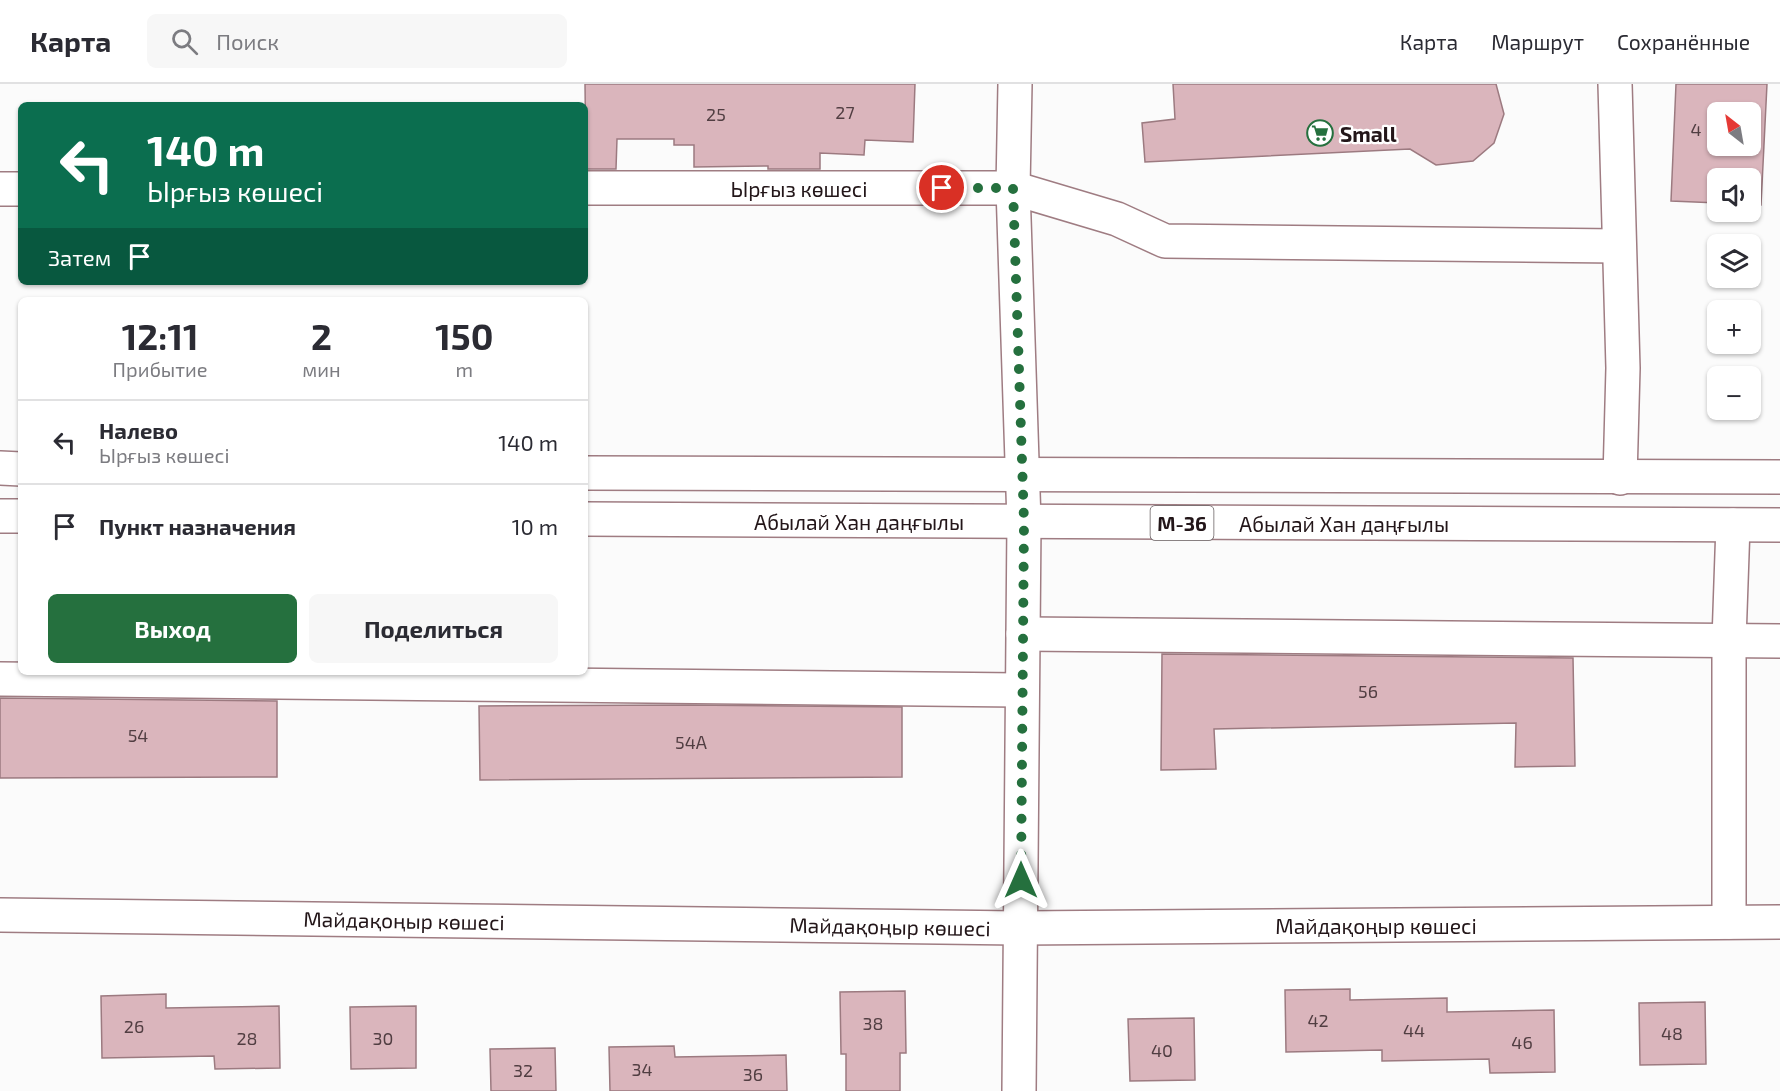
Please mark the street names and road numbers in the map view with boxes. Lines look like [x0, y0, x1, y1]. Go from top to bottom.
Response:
street label: Ырғыз көшесі [731, 176, 867, 201]
road number: M-36 [1150, 506, 1214, 540]
street label: Абылай Хан даңғылы [754, 509, 964, 534]
street label: Абылай Хан даңғылы [1239, 511, 1449, 536]
street label: Майдақоңыр көшесі [303, 906, 505, 934]
street label: Майдақоңыр көшесі [789, 912, 991, 940]
street label: Майдақоңыр көшесі [1275, 913, 1477, 938]

